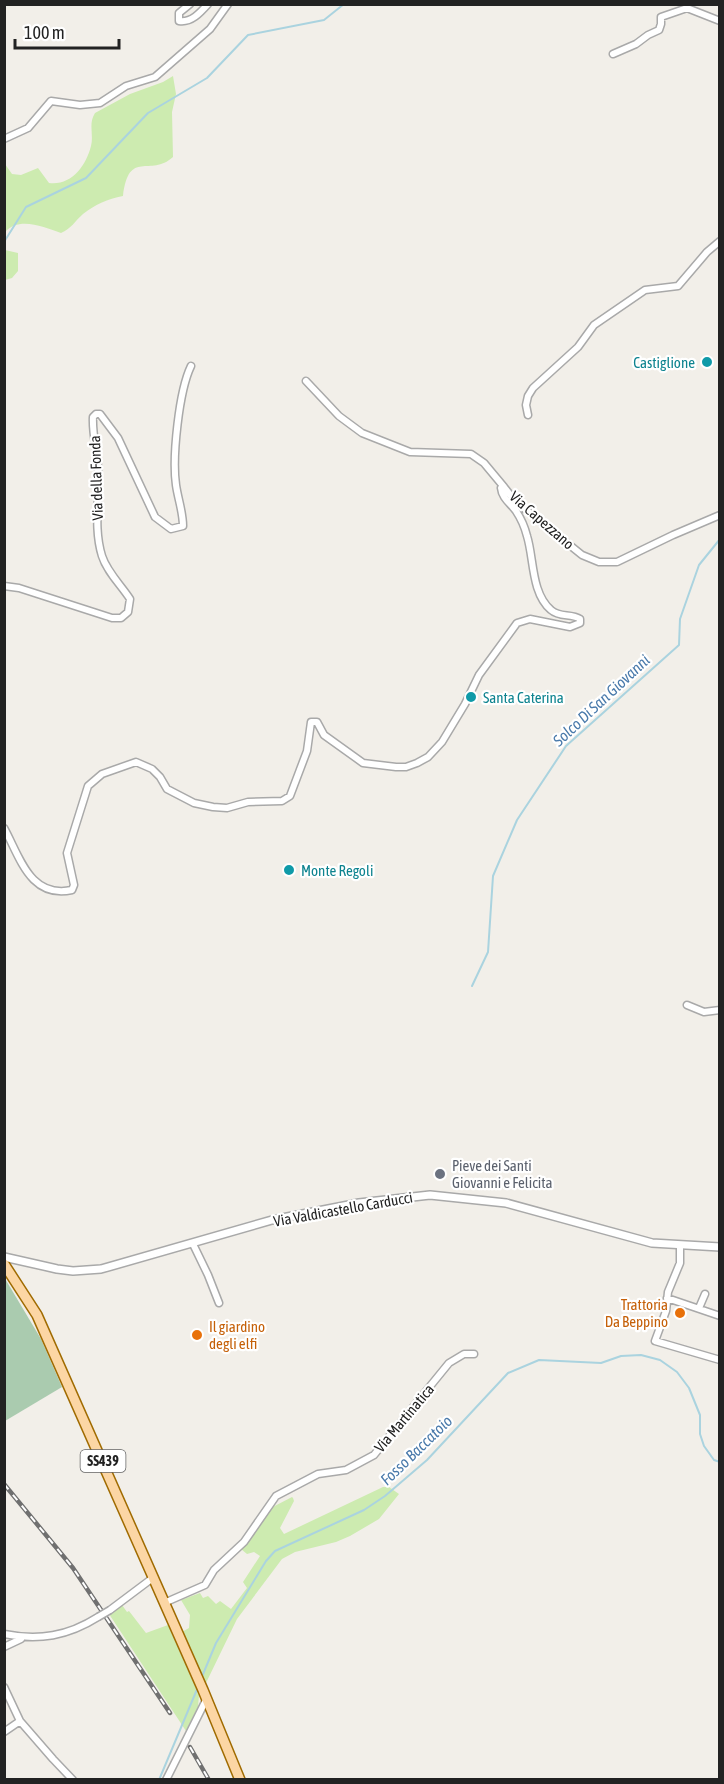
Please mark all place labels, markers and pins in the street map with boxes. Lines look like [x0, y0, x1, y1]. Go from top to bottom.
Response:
place label: Castiglione [633, 354, 695, 371]
marker: Castiglione [700, 355, 714, 369]
place label: Santa Caterina [483, 689, 564, 706]
marker: Santa Caterina [464, 690, 478, 704]
place label: Monte Regoli [301, 862, 373, 879]
marker: Monte Regoli [282, 863, 296, 877]
place label: Pieve dei Santi Giovanni e Felicita [452, 1157, 553, 1191]
marker: Pieve dei Santi Giovanni e Felicita [433, 1167, 447, 1181]
place label: Trattoria Da Beppino [605, 1296, 668, 1330]
marker: Trattoria Da Beppino [673, 1306, 687, 1320]
place label: Il giardino degli elfi [209, 1318, 265, 1352]
marker: Il giardino degli elfi [190, 1328, 204, 1342]

